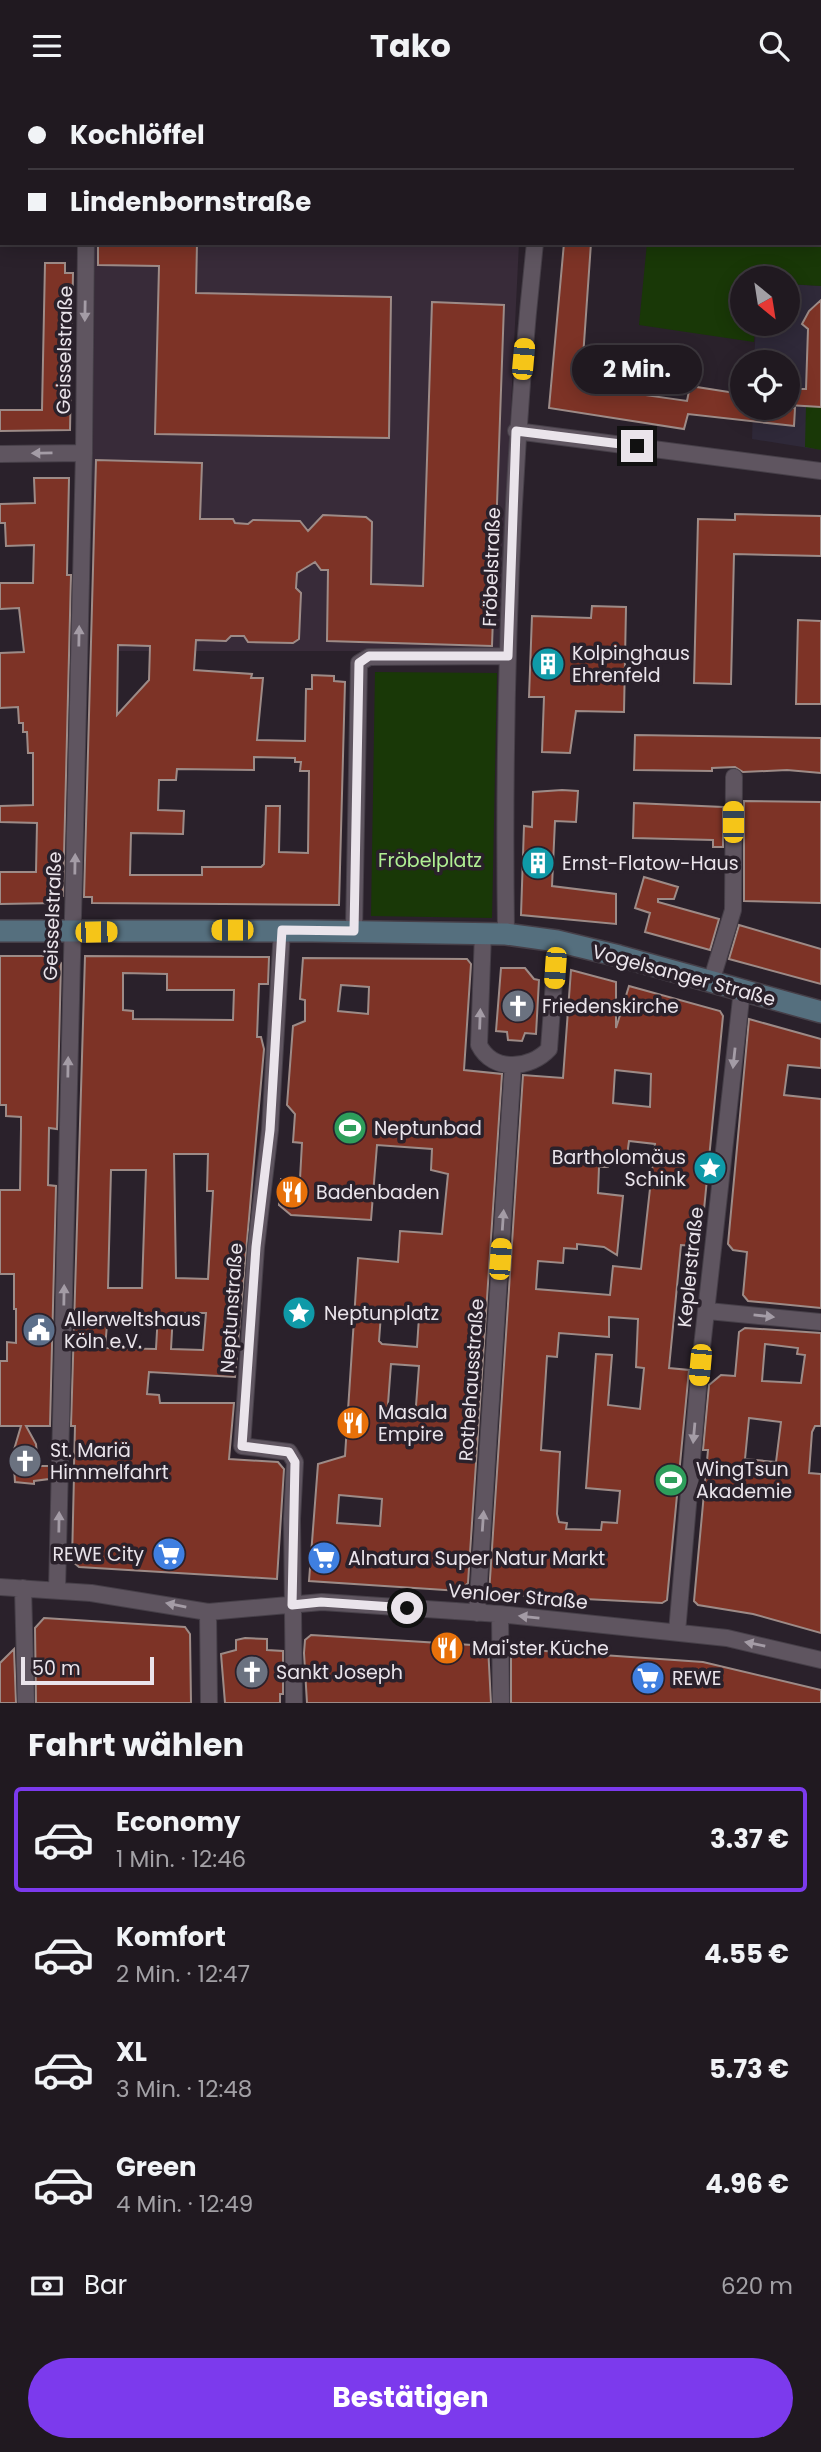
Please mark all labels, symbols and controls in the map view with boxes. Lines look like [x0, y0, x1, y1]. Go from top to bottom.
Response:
text: Tako [370, 23, 451, 68]
icon: menu [28, 27, 66, 65]
icon: search [755, 27, 793, 65]
text: Kochlöffel [70, 117, 205, 153]
text: Lindenbornstraße [70, 184, 311, 220]
north arrow [730, 266, 800, 336]
map controls [730, 266, 800, 420]
street label: Geisselstraße [50, 285, 79, 415]
one-way arrow [79, 301, 91, 323]
car [511, 337, 536, 381]
callout: 2 Min. [572, 345, 702, 393]
button: locate [730, 350, 800, 420]
text: 2 Min. [603, 353, 671, 385]
route end [621, 430, 653, 462]
one-way arrow [31, 448, 53, 459]
street label: Fröbelstraße [476, 507, 507, 627]
one-way arrow [74, 625, 85, 647]
place label: Kolpinghaus Ehrenfeld [572, 640, 690, 689]
building icon: Kolpinghaus Ehrenfeld [529, 645, 567, 683]
car [723, 801, 744, 843]
building icon: Ernst-Flatow-Haus [519, 844, 557, 882]
park label: Fröbelplatz [378, 847, 482, 874]
place label: Ernst-Flatow-Haus [562, 850, 739, 877]
street label: Geisselstraße [37, 851, 68, 981]
one-way arrow [69, 852, 80, 874]
car [212, 920, 254, 941]
car [75, 921, 118, 943]
street label: Vogelsanger Straße [589, 938, 779, 1013]
car [544, 946, 567, 990]
church icon: Friedenskirche [499, 987, 537, 1025]
place label: Friedenskirche [542, 993, 679, 1020]
one-way arrow [475, 1008, 486, 1030]
one-way arrow [729, 1047, 740, 1069]
one-way arrow [63, 1056, 74, 1078]
sports icon: Neptunbad [331, 1109, 369, 1147]
place label: Neptunbad [374, 1115, 482, 1142]
place label: Bartholomäus Schink [552, 1144, 686, 1193]
place icon: Bartholomäus Schink [691, 1149, 729, 1187]
restaurant icon: Badenbaden [273, 1173, 311, 1211]
place label: Badenbaden [316, 1179, 440, 1206]
street label: Keplerstraße [671, 1205, 710, 1329]
one-way arrow [498, 1209, 509, 1231]
car [489, 1237, 512, 1281]
street label: Neptunstraße [213, 1242, 250, 1374]
one-way arrow [58, 1284, 69, 1306]
place icon: Neptunplatz [280, 1294, 318, 1332]
street label: Rothehausstraße [452, 1298, 491, 1462]
place label: Neptunplatz [324, 1300, 439, 1327]
place label: Allerweltshaus Köln e.V. [64, 1306, 201, 1355]
public building icon: Allerweltshaus Köln e.V. [20, 1311, 58, 1349]
one-way arrow [754, 1311, 776, 1322]
car [688, 1343, 713, 1387]
place label: Masala Empire [378, 1399, 447, 1448]
restaurant icon: Masala Empire [334, 1404, 372, 1442]
one-way arrow [688, 1422, 699, 1444]
place label: St. Mariä Himmelfahrt [50, 1437, 169, 1486]
church icon: St. Mariä Himmelfahrt [6, 1442, 44, 1480]
place label: WingTsun Akademie [696, 1456, 792, 1505]
sports icon: WingTsun Akademie [652, 1461, 690, 1499]
one-way arrow [478, 1510, 489, 1532]
one-way arrow [53, 1511, 64, 1533]
supermarket icon: REWE City [150, 1535, 188, 1573]
supermarket icon: Alnatura Super Natur Markt [305, 1539, 343, 1577]
place label: REWE City [52, 1541, 144, 1568]
place label: Alnatura Super Natur Markt [348, 1545, 605, 1572]
street label: Venloer Straße [447, 1577, 589, 1616]
route start [391, 1592, 423, 1624]
one-way arrow [165, 1600, 187, 1611]
one-way arrow [518, 1611, 540, 1622]
restaurant icon: Mai'ster Küche [428, 1629, 466, 1667]
place label: Mai'ster Küche [472, 1635, 609, 1662]
one-way arrow [744, 1639, 766, 1650]
church icon: Sankt Joseph [233, 1653, 271, 1691]
scale bar [21, 1654, 154, 1686]
text: 50 m [32, 1655, 81, 1682]
place label: Sankt Joseph [276, 1659, 403, 1686]
supermarket icon: REWE [629, 1659, 667, 1697]
place label: REWE [672, 1665, 722, 1692]
text: Fahrt wählen [28, 1722, 244, 1767]
text: Economy [116, 1804, 240, 1840]
icon: car [32, 1808, 95, 1871]
text: 3.37 € [710, 1821, 789, 1857]
text: 1 Min. · 12:46 [116, 1843, 246, 1875]
text: Komfort [116, 1919, 226, 1955]
icon: car [32, 1923, 95, 1986]
text: 4.55 € [704, 1936, 789, 1972]
text: 2 Min. · 12:47 [116, 1958, 250, 1990]
text: XL [116, 2034, 147, 2070]
icon: car [32, 2038, 95, 2101]
text: 5.73 € [709, 2051, 789, 2087]
text: 3 Min. · 12:48 [116, 2073, 252, 2105]
text: Green [116, 2149, 197, 2185]
icon: car [32, 2153, 95, 2216]
text: 4.96 € [705, 2166, 789, 2202]
text: 4 Min. · 12:49 [116, 2188, 253, 2220]
icon: cash [28, 2267, 66, 2305]
text: Bar [84, 2267, 127, 2303]
text: 620 m [721, 2270, 793, 2302]
button: Bestätigen [28, 2358, 793, 2438]

